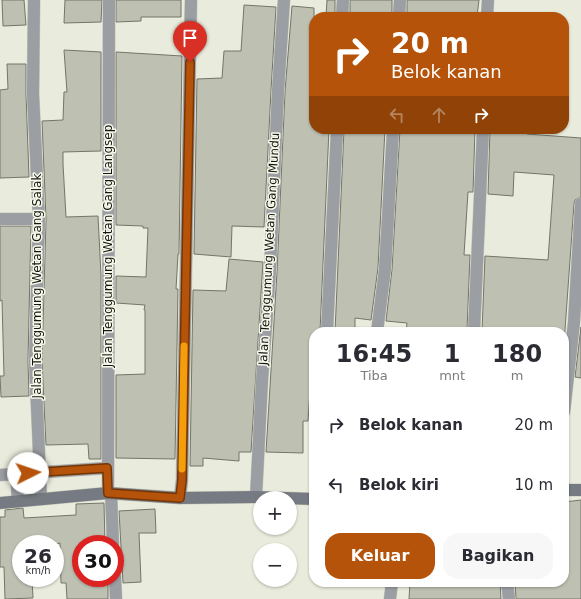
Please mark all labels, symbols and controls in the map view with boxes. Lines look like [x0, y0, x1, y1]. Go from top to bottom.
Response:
pin [173, 21, 207, 62]
icon: arrive [179, 27, 201, 49]
text: 20 m [391, 27, 469, 60]
icon: right [325, 28, 377, 80]
text: Belok kanan [391, 61, 502, 82]
icon: left [386, 104, 408, 126]
icon: ahead [428, 104, 450, 126]
icon: right [470, 104, 492, 126]
street label: Jalan Tenggumung Wetan Gang Langsep [101, 125, 115, 368]
street label: Jalan Tenggumung Wetan Gang Mundu [256, 132, 282, 367]
street label: Jalan Tenggumung Wetan Gang Salak [30, 174, 44, 399]
text: 16:45 [336, 340, 412, 368]
text: 1 [444, 340, 460, 368]
text: 180 [492, 340, 542, 368]
text: Tiba [360, 368, 388, 383]
text: mnt [439, 368, 465, 383]
text: m [511, 368, 523, 383]
icon: right [325, 414, 347, 436]
text: Belok kanan [359, 416, 463, 434]
text: 20 m [515, 416, 553, 434]
position arrow [7, 452, 49, 494]
icon: left [325, 474, 347, 496]
text: Belok kiri [359, 476, 439, 494]
text: 10 m [515, 476, 553, 494]
map controls [253, 491, 297, 587]
button: + [253, 491, 297, 535]
button: Keluar [325, 533, 435, 579]
button: Bagikan [443, 533, 553, 579]
speed limit sign: 30 [72, 535, 124, 587]
button: − [253, 543, 297, 587]
text: 26 [24, 544, 52, 568]
text: km/h [25, 565, 51, 576]

